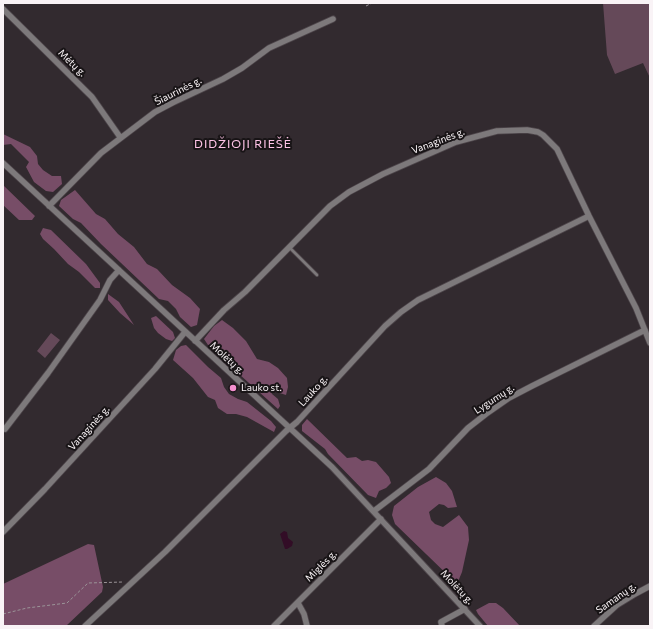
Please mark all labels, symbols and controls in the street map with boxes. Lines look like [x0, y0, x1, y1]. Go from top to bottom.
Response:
street label: Mėtų g. [56, 47, 88, 79]
street label: Šiaurinės g. [153, 74, 203, 108]
street label: Vanaginės g. [410, 125, 466, 157]
district label: DIDŽIOJI RIEŠĖ [194, 137, 292, 151]
street label: Molėtų g. [207, 339, 247, 377]
street label: Lauko g. [296, 373, 330, 409]
place label: Lauko st. [241, 382, 282, 394]
street label: Lygumų g. [472, 382, 516, 416]
marker: Lauko st. [228, 383, 238, 393]
street label: Vanaginės g. [66, 403, 112, 453]
street label: Miglės g. [303, 548, 339, 584]
street label: Molėtų g. [438, 567, 476, 607]
street label: Samanų g. [594, 580, 638, 616]

